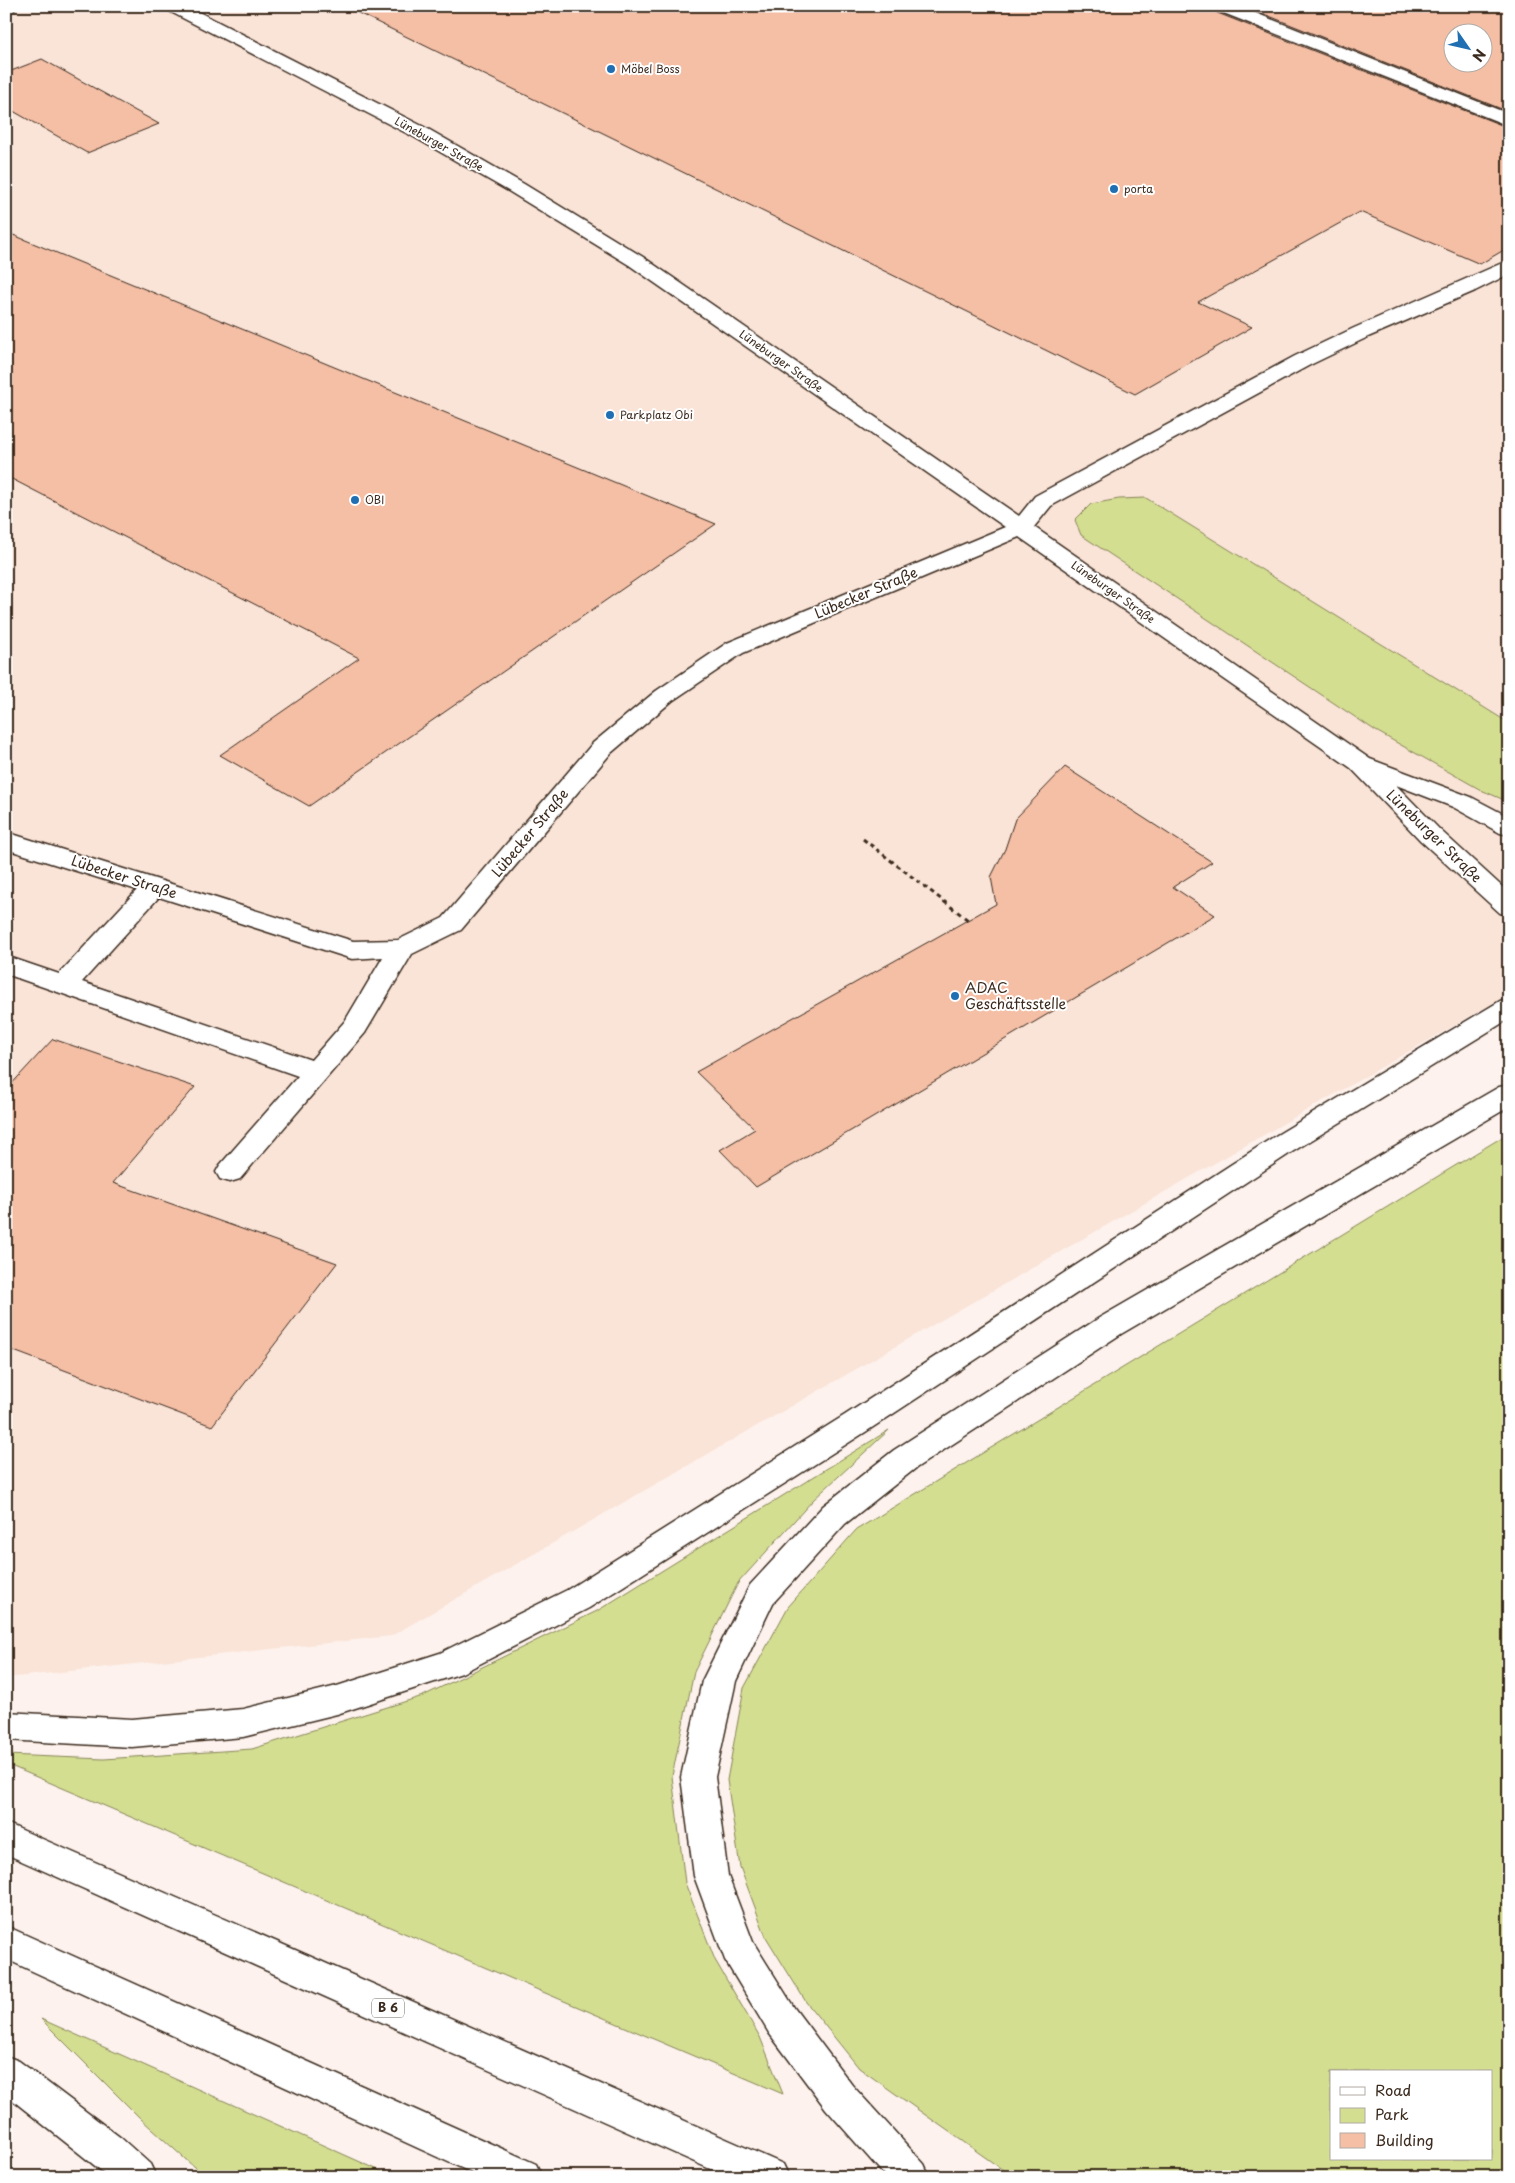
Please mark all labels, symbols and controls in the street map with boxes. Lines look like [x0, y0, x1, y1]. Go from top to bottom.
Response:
north arrow [1442, 22, 1492, 72]
text: N [1467, 45, 1491, 66]
place label: Möbel Boss [621, 60, 680, 77]
marker: Möbel Boss [605, 63, 617, 75]
street label: Lüneburger Straße [392, 112, 487, 175]
place label: porta [1124, 180, 1153, 197]
marker: porta [1108, 183, 1120, 195]
street label: Lüneburger Straße [736, 325, 827, 396]
place label: Parkplatz Obi [620, 406, 693, 423]
marker: Parkplatz Obi [604, 409, 616, 421]
place label: OBI [365, 491, 384, 508]
marker: OBI [349, 494, 361, 506]
street label: Lüneburger Straße [1068, 556, 1159, 627]
street label: Lübecker Straße [811, 561, 920, 624]
street label: Lübecker Straße [486, 784, 573, 882]
street label: Lüneburger Straße [1382, 784, 1487, 887]
street label: Lübecker Straße [69, 850, 180, 903]
place label: ADAC Geschäftsstelle [965, 977, 1067, 1014]
marker: ADAC Geschäftsstelle [949, 990, 961, 1002]
road number: B 6 [372, 1999, 404, 2018]
legend [1330, 2070, 1492, 2160]
text: Road [1375, 2078, 1411, 2101]
text: Park [1375, 2102, 1409, 2125]
text: Building [1375, 2128, 1434, 2151]

